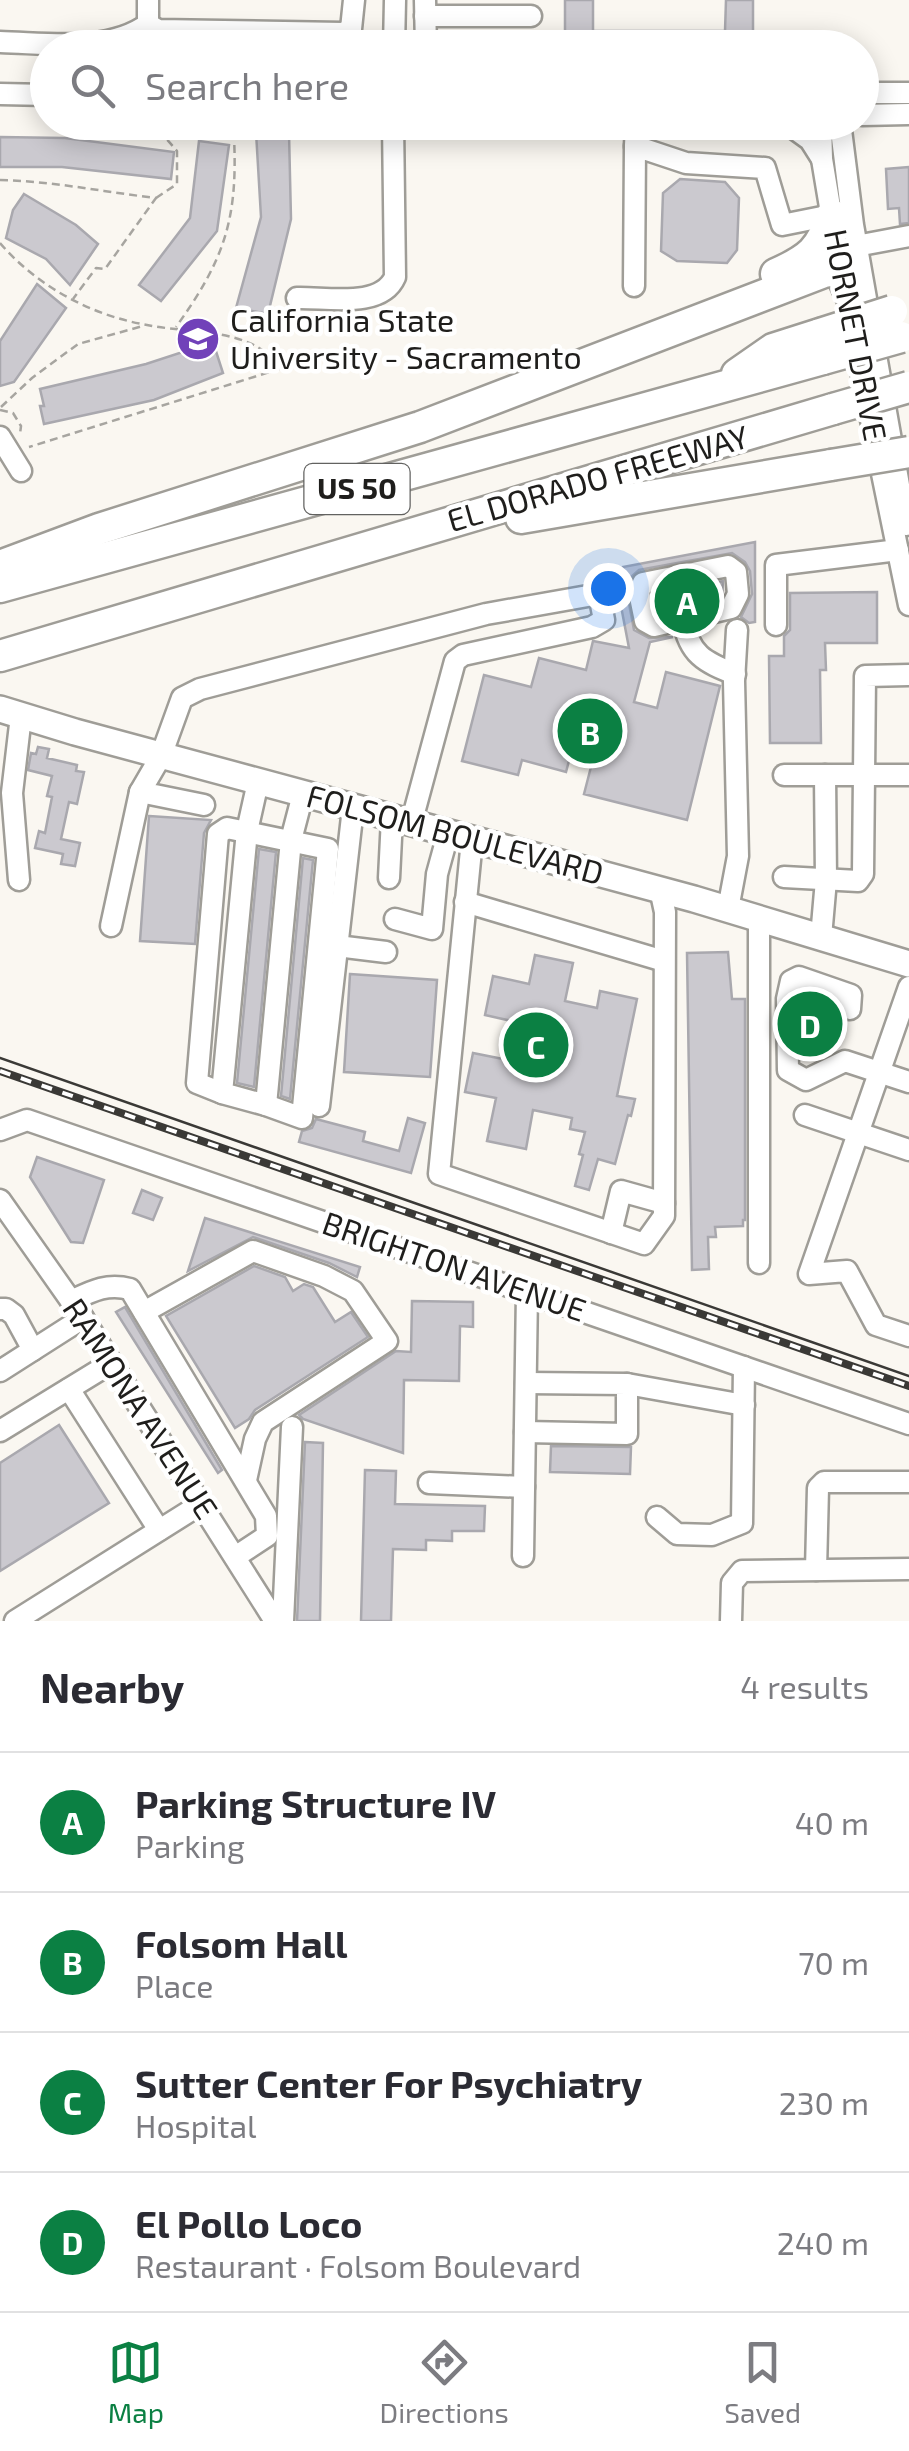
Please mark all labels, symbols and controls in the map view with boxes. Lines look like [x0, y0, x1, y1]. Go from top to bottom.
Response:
search box [30, 30, 879, 140]
icon: search [65, 58, 120, 113]
text: Search here [145, 62, 349, 108]
street label: HORNET DRIVE [818, 226, 896, 444]
place label: California State University - Sacramento [230, 300, 582, 375]
school or university icon: California State University - Sacramento [175, 316, 221, 362]
street label: EL DORADO FREEWAY [442, 416, 753, 538]
road number: US 50 [304, 464, 410, 514]
your location [583, 563, 634, 614]
pin: A [654, 564, 720, 638]
pin: B [558, 694, 622, 768]
street label: FOLSOM BOULEVARD [303, 775, 608, 891]
pin: D [778, 986, 842, 1062]
pin: C [504, 1008, 568, 1082]
street label: BRIGHTON AVENUE [318, 1202, 591, 1328]
street label: RAMONA AVENUE [56, 1291, 227, 1525]
text: Nearby [40, 1661, 184, 1711]
text: 4 results [740, 1667, 869, 1705]
text: Parking Structure IV [135, 1780, 496, 1826]
text: A [62, 1803, 83, 1841]
text: 40 m [795, 1803, 869, 1841]
text: Parking [135, 1826, 245, 1864]
text: Folsom Hall [135, 1920, 348, 1966]
text: B [62, 1943, 83, 1981]
text: 70 m [798, 1943, 869, 1981]
text: Place [135, 1966, 214, 2004]
text: Sutter Center For Psychiatry [135, 2060, 642, 2106]
text: C [63, 2083, 82, 2121]
text: 230 m [779, 2083, 869, 2121]
text: Hospital [135, 2106, 257, 2144]
text: El Pollo Loco [135, 2200, 362, 2246]
text: D [62, 2223, 83, 2261]
text: 240 m [777, 2223, 869, 2261]
text: Restaurant · Folsom Boulevard [135, 2246, 581, 2284]
tab: Map [108, 2335, 164, 2429]
tab: Directions [380, 2335, 509, 2429]
tab: Saved [724, 2335, 801, 2429]

